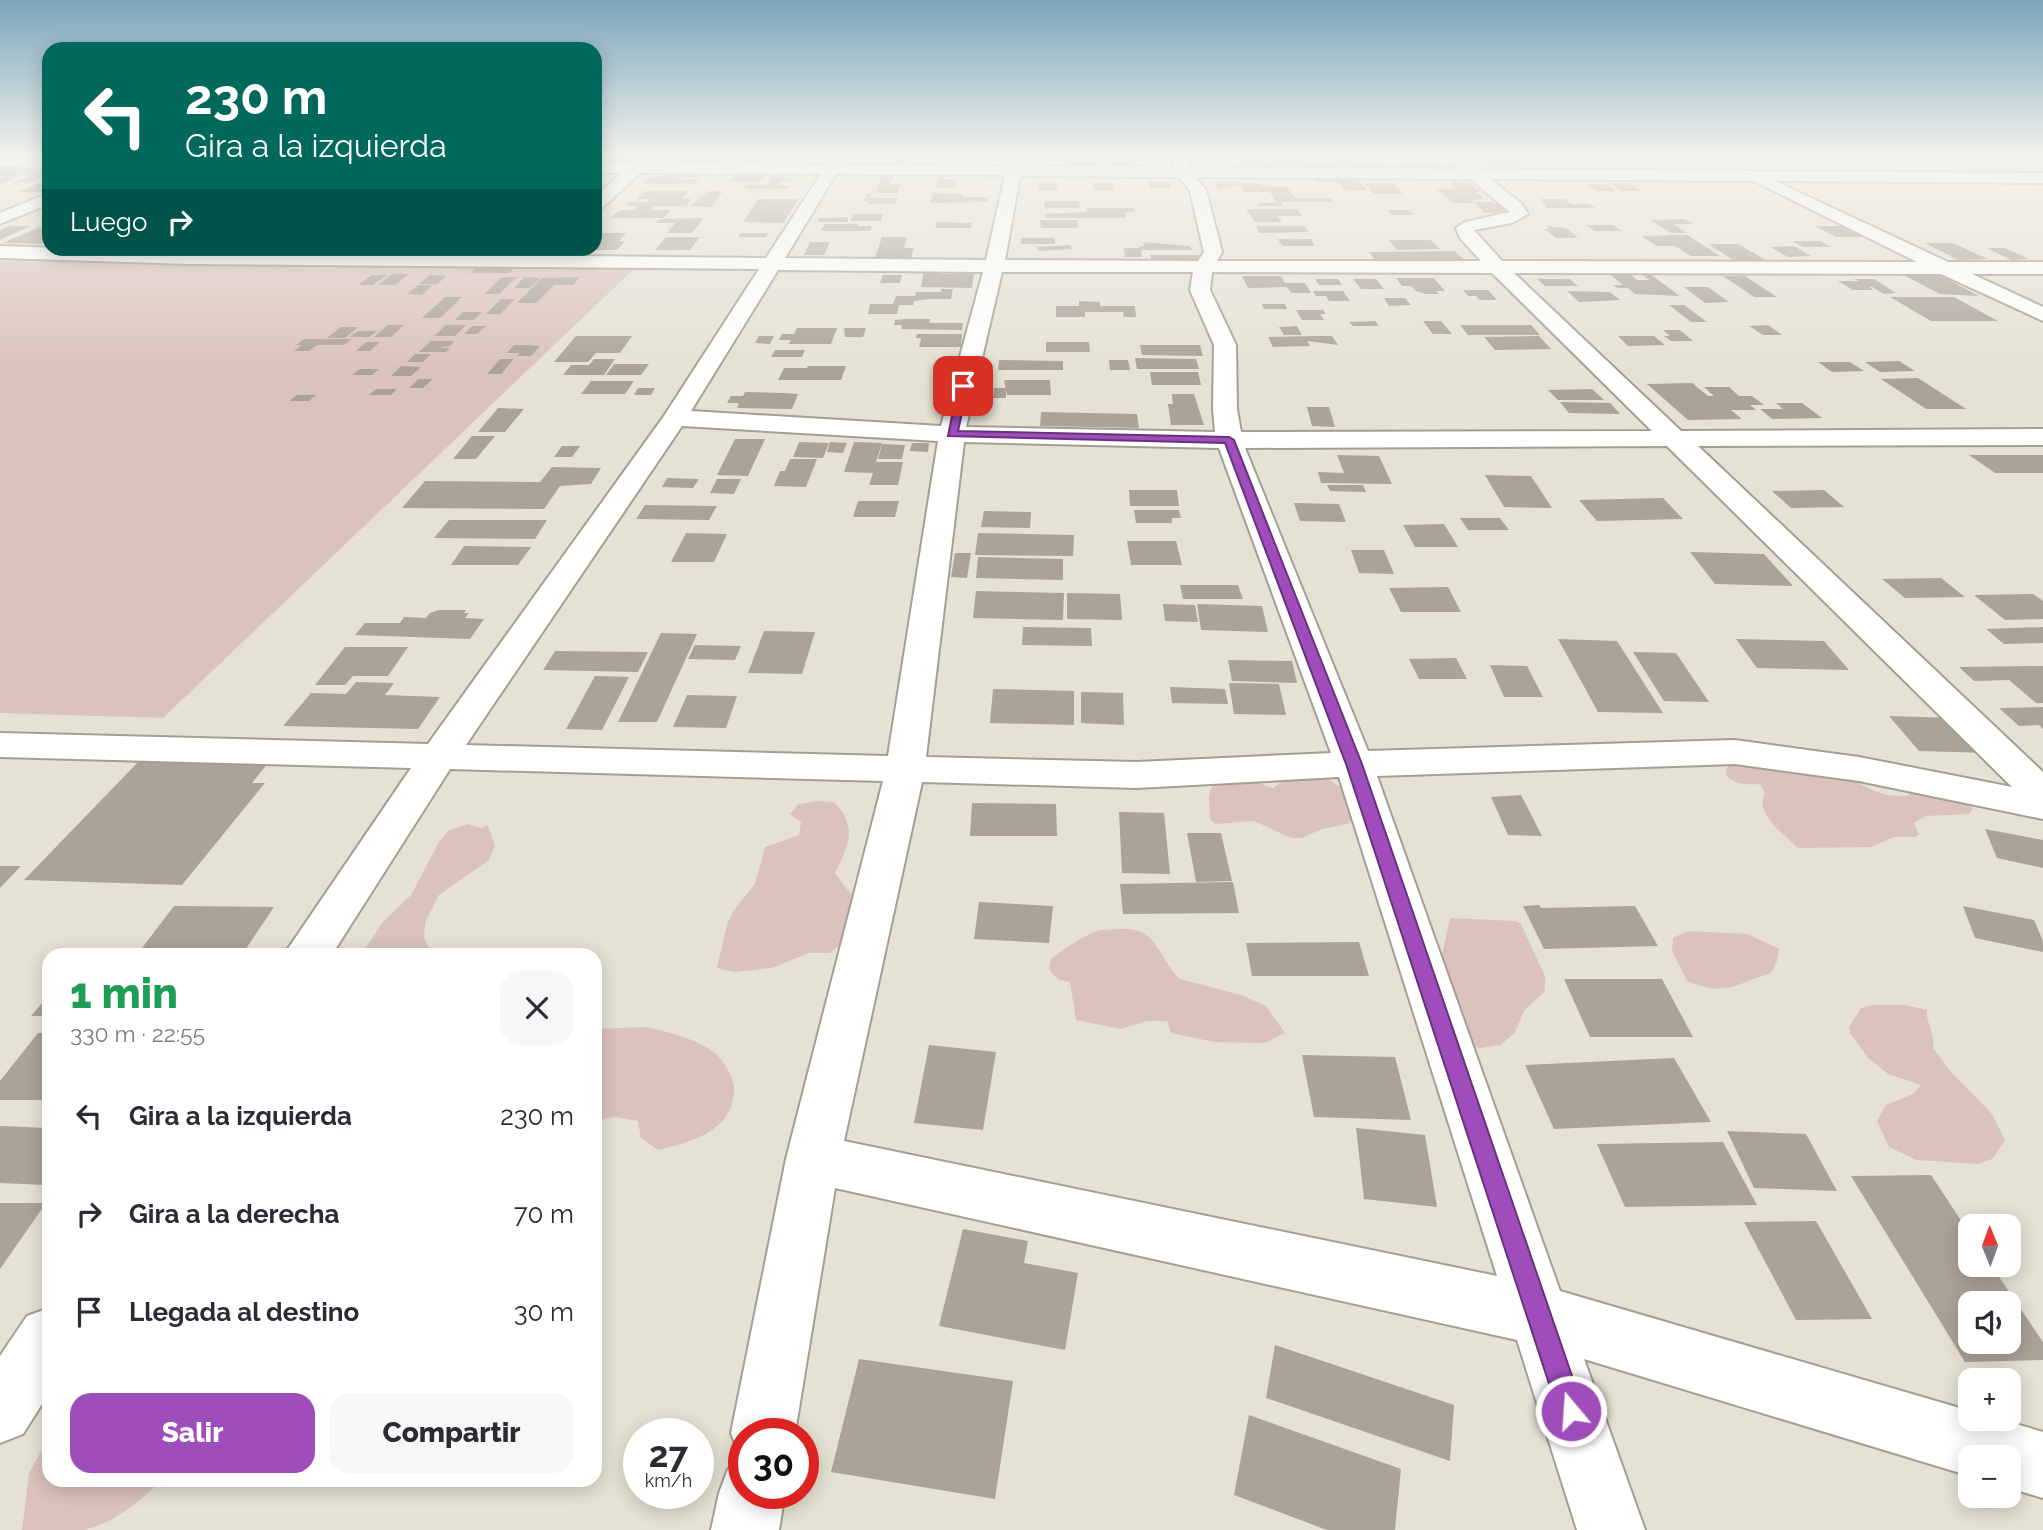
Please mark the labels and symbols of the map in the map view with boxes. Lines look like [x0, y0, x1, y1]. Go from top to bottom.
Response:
pin [933, 356, 993, 416]
north arrow [1958, 1214, 2021, 1278]
position arrow [1534, 1374, 1608, 1448]
speed limit sign: 30 [728, 1418, 819, 1509]

